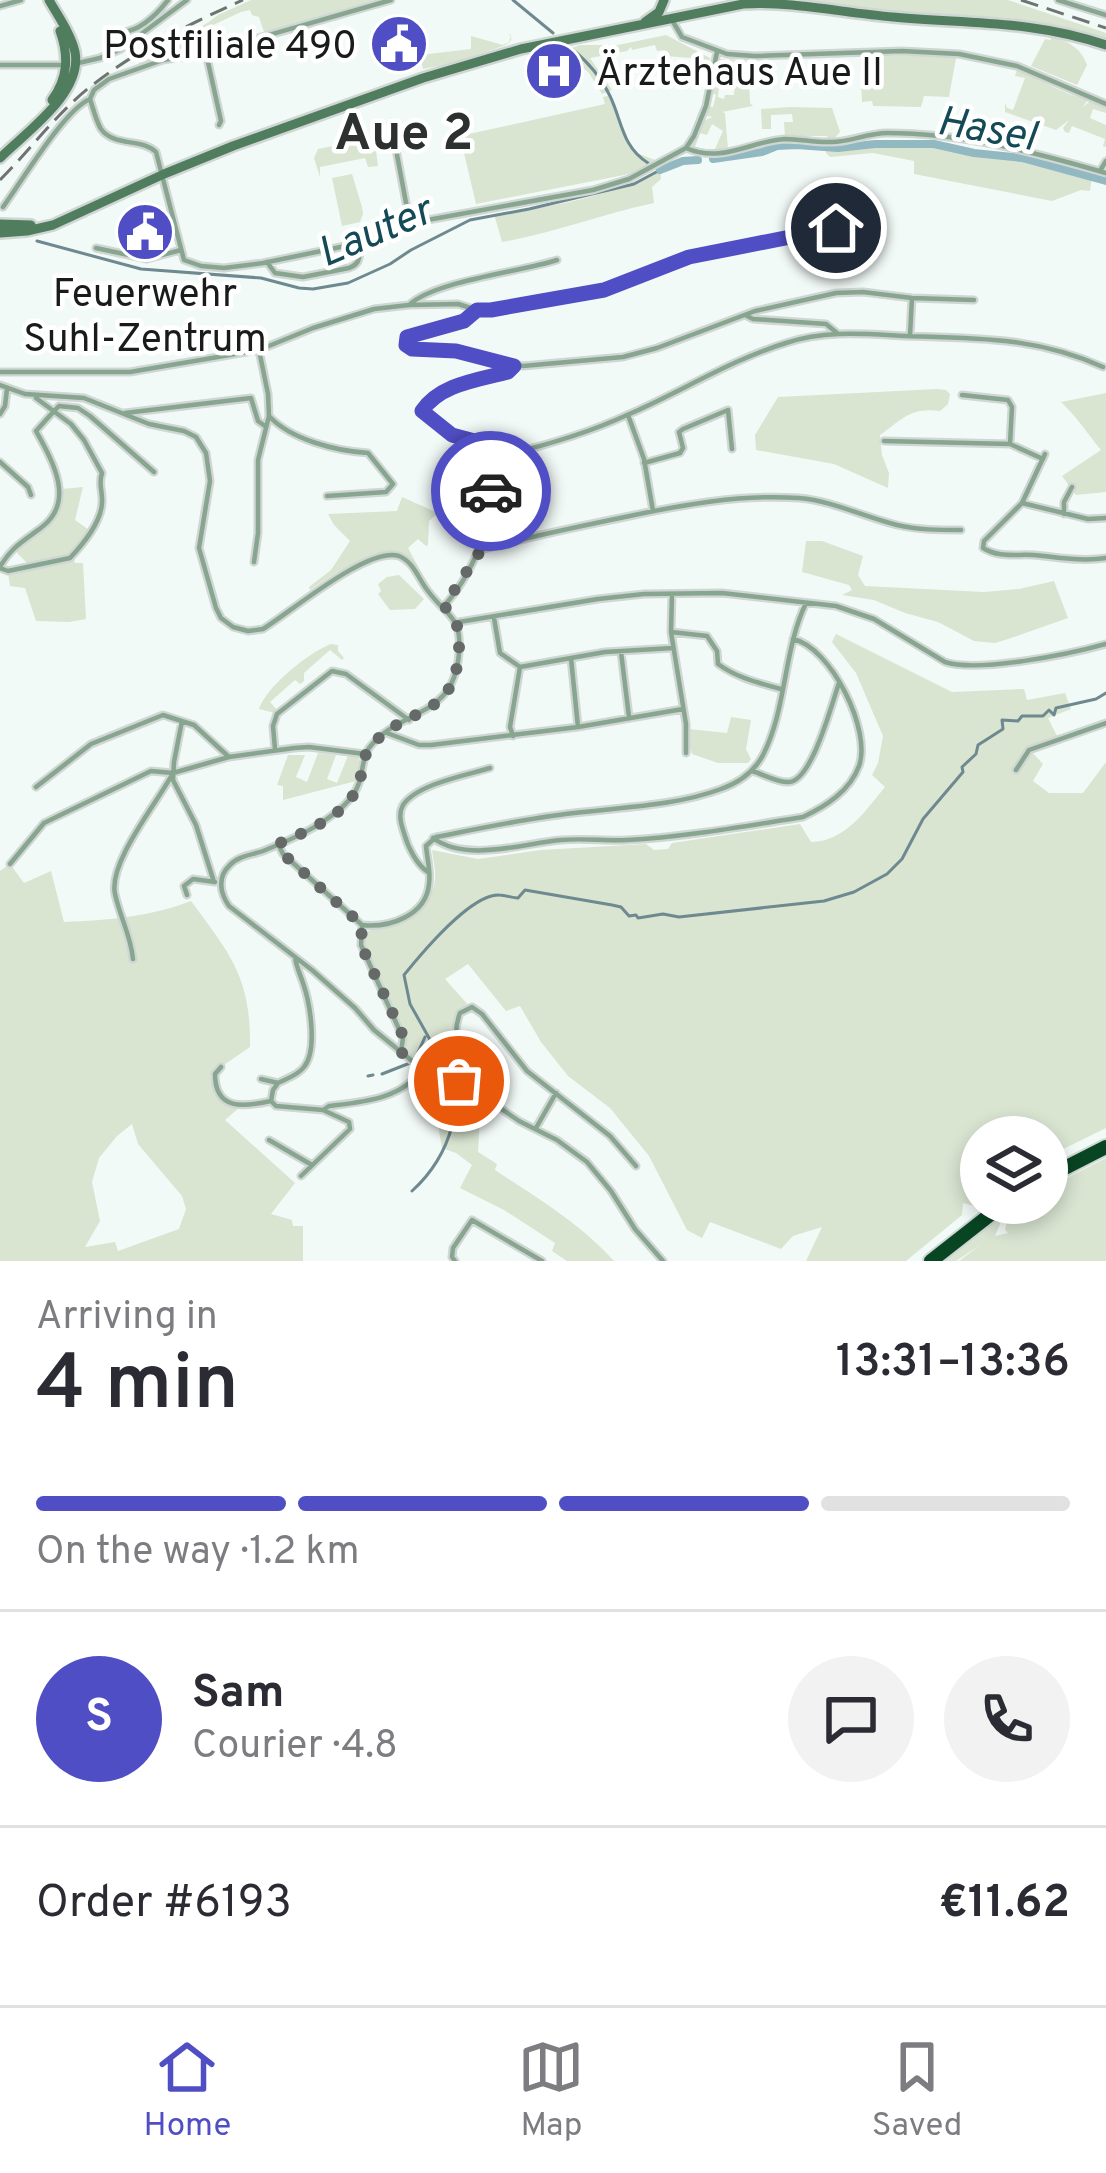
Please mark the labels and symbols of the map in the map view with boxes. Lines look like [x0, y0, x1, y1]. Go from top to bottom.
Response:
public building icon: Postfiliale 490 [368, 13, 430, 75]
place label: Postfiliale 490 [103, 24, 357, 73]
hospital icon: Ärztehaus Aue II [523, 40, 585, 102]
place label: Ärztehaus Aue II [596, 49, 883, 100]
water label: Hasel [933, 97, 1042, 167]
district label: Aue 2 [335, 104, 473, 169]
pin [785, 177, 887, 279]
water label: Lauter [310, 185, 444, 282]
public building icon: Feuerwehr Suhl-Zentrum [114, 201, 176, 263]
place label: Feuerwehr Suhl-Zentrum [23, 272, 267, 366]
courier [431, 431, 551, 551]
pin [408, 1030, 510, 1132]

